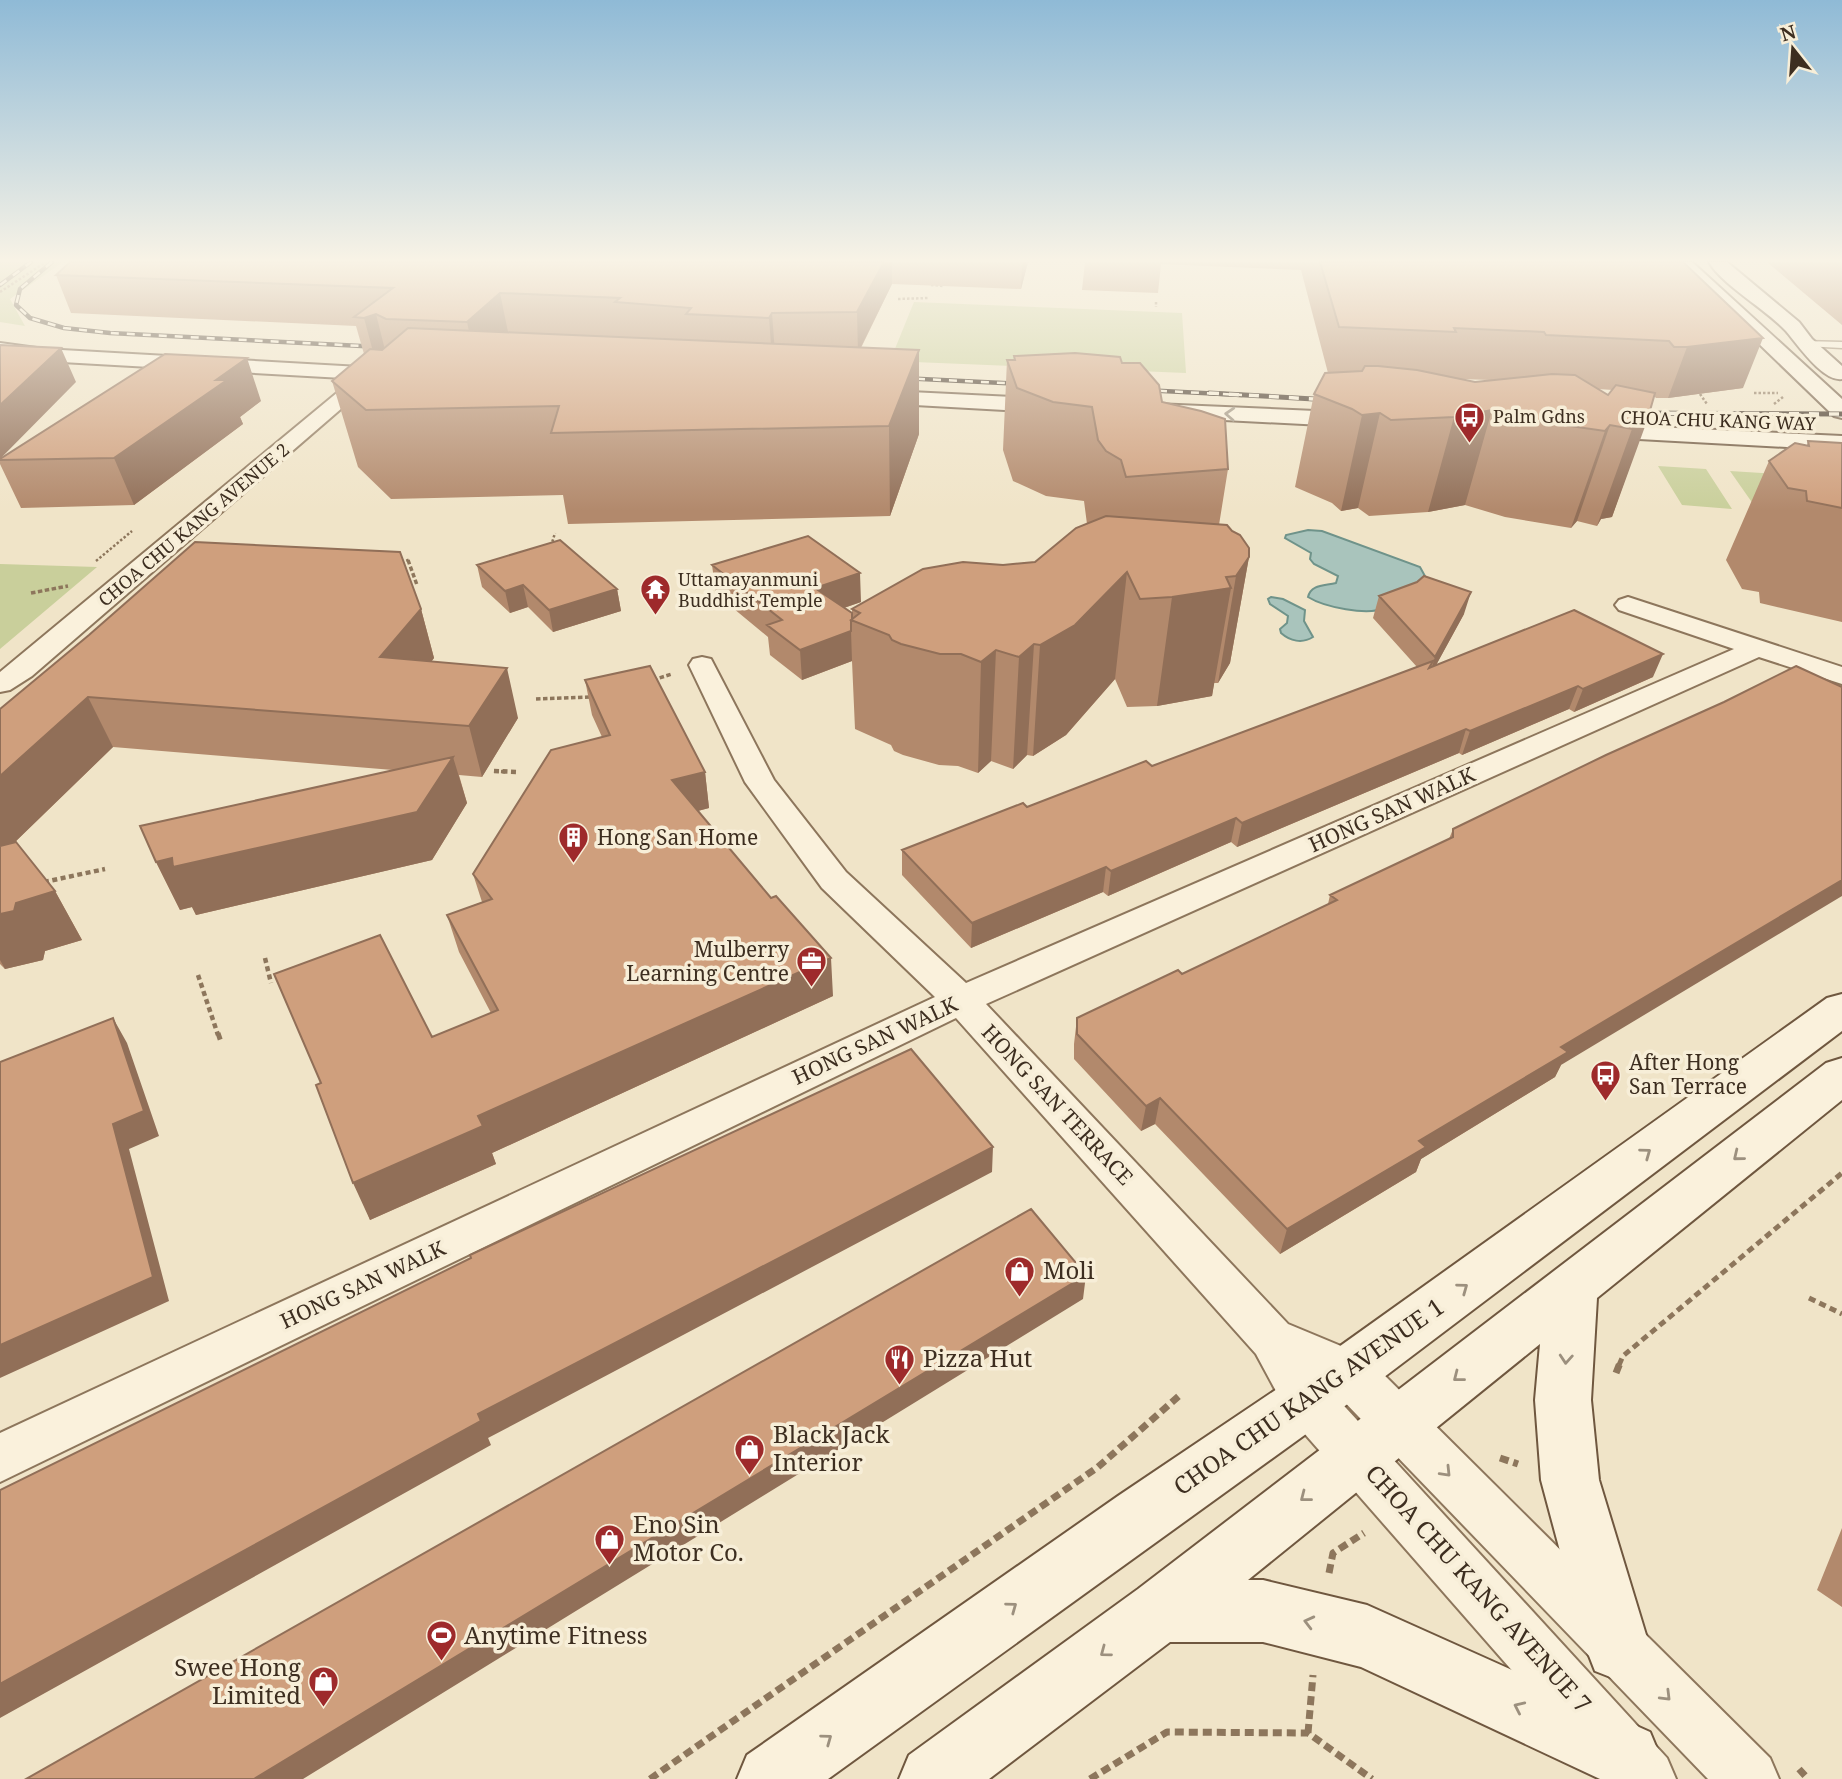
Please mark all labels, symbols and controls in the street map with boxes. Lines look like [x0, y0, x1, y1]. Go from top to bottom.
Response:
north arrow [1758, 14, 1828, 84]
text: N [1777, 18, 1799, 47]
bus stop icon: Palm Gdns [1453, 400, 1487, 444]
place label: Palm Gdns [1493, 404, 1585, 428]
street label: CHOA CHU KANG WAY [1620, 405, 1817, 435]
one-way arrow [1224, 407, 1235, 422]
street label: CHOA CHU KANG AVENUE 2 [93, 437, 294, 611]
place label: Uttamayanmuni Buddhist Temple [678, 567, 823, 612]
temple icon: Uttamayanmuni Buddhist Temple [638, 573, 672, 617]
street label: HONG SAN WALK [1304, 760, 1479, 858]
building icon: Hong San Home [557, 821, 591, 865]
place label: Hong San Home [597, 823, 758, 851]
place label: Mulberry Learning Centre [626, 935, 789, 987]
office icon: Mulberry Learning Centre [795, 945, 829, 989]
street label: HONG SAN WALK [787, 989, 962, 1091]
street label: HONG SAN TERRACE [976, 1018, 1140, 1191]
place label: After Hong San Terrace [1629, 1048, 1747, 1100]
bus stop icon: After Hong San Terrace [1589, 1058, 1623, 1102]
one-way arrow [1733, 1148, 1745, 1161]
one-way arrow [1638, 1149, 1651, 1161]
street label: HONG SAN WALK [275, 1233, 450, 1335]
place label: Moli [1043, 1253, 1095, 1286]
shop icon: Moli [1003, 1254, 1037, 1298]
one-way arrow [1455, 1284, 1467, 1296]
street label: CHOA CHU KANG AVENUE 1 [1166, 1290, 1450, 1502]
place label: Pizza Hut [923, 1341, 1032, 1374]
restaurant icon: Pizza Hut [883, 1342, 917, 1386]
one-way arrow [1559, 1354, 1574, 1365]
one-way arrow [1453, 1369, 1466, 1382]
place label: Black Jack Interior [773, 1417, 891, 1478]
shop icon: Black Jack Interior [733, 1432, 767, 1476]
street label: CHOA CHU KANG AVENUE 7 [1359, 1457, 1599, 1719]
one-way arrow [1438, 1464, 1451, 1477]
one-way arrow [1300, 1489, 1312, 1502]
place label: Eno Sin Motor Co. [633, 1507, 744, 1568]
shop icon: Eno Sin Motor Co. [593, 1522, 627, 1566]
one-way arrow [1004, 1603, 1017, 1615]
one-way arrow [1303, 1616, 1315, 1630]
place label: Anytime Fitness [464, 1618, 648, 1651]
sports icon: Anytime Fitness [424, 1619, 458, 1663]
one-way arrow [1100, 1644, 1113, 1656]
place label: Swee Hong Limited [174, 1650, 301, 1711]
shop icon: Swee Hong Limited [307, 1665, 341, 1709]
one-way arrow [1658, 1688, 1671, 1701]
one-way arrow [1514, 1701, 1526, 1715]
one-way arrow [819, 1735, 832, 1747]

